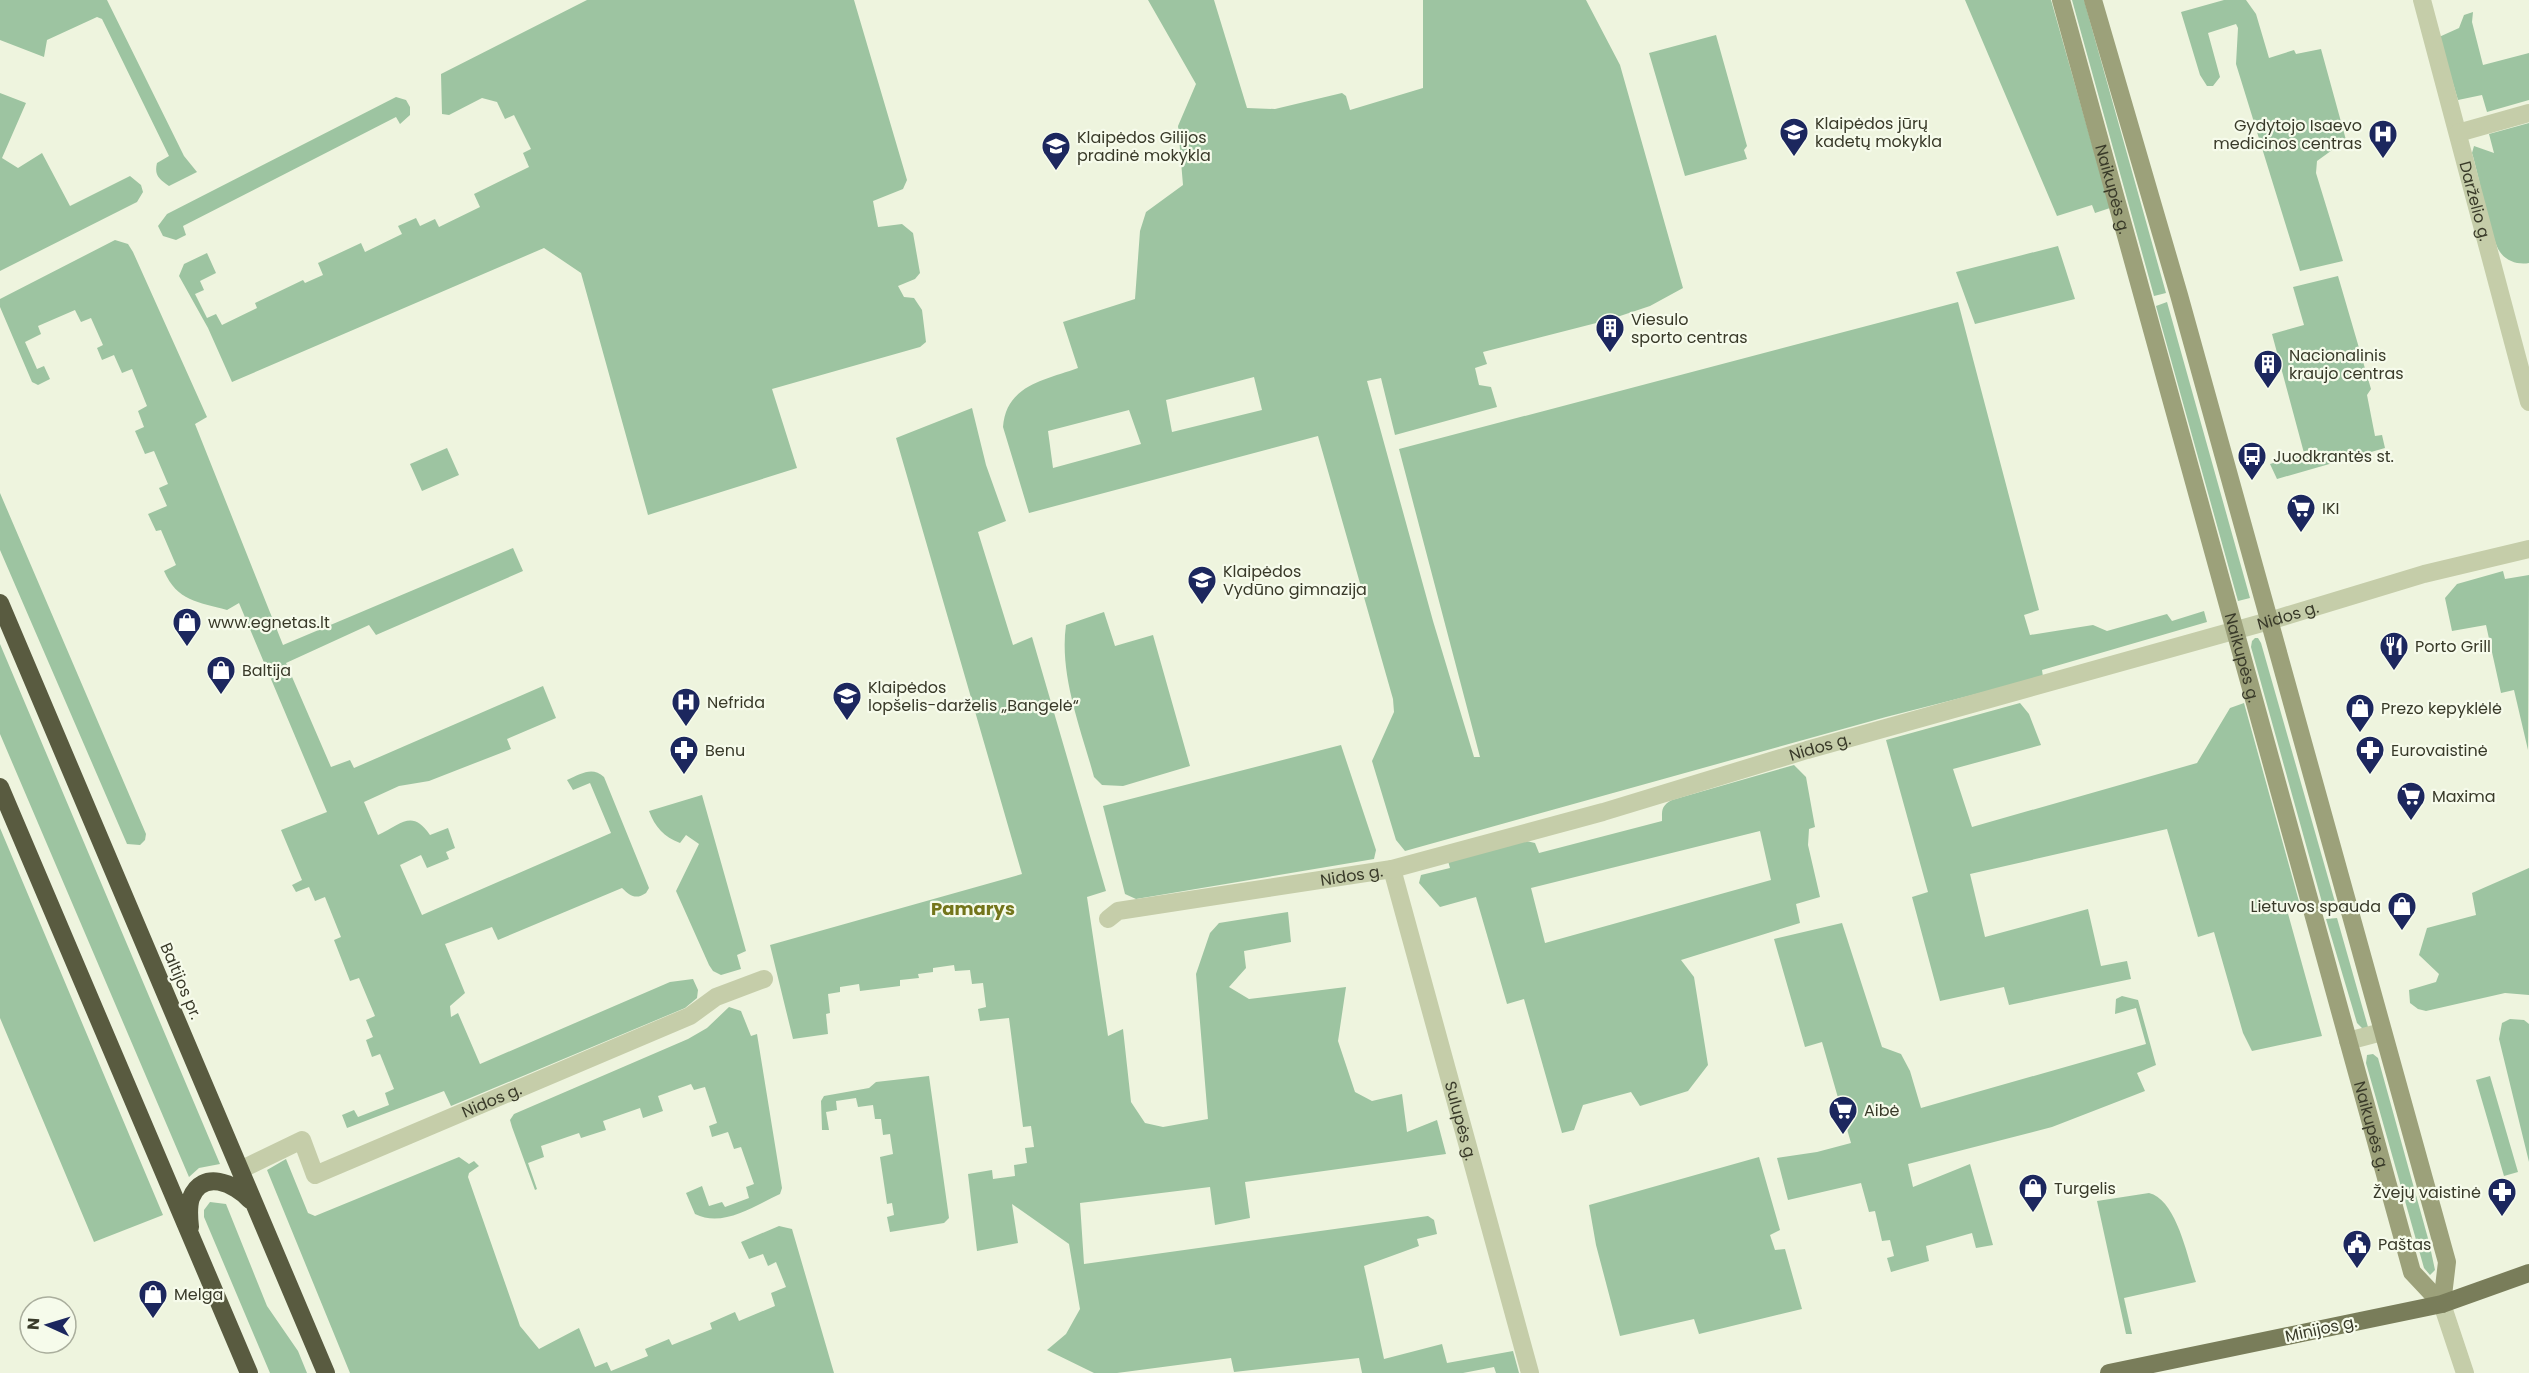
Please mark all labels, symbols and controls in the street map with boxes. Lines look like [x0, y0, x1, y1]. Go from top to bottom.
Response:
place label: Klaipėdos jūrų kadetų mokykla [1815, 112, 1942, 153]
place label: Gydytojo Isaevo medicinos centras [2213, 114, 2362, 155]
school or university icon: Klaipėdos jūrų kadetų mokykla [1778, 116, 1810, 158]
hospital icon: Gydytojo Isaevo medicinos centras [2367, 118, 2399, 160]
place label: Klaipėdos Gilijos pradinė mokykla [1077, 126, 1211, 167]
school or university icon: Klaipėdos Gilijos pradinė mokykla [1040, 130, 1072, 172]
street label: Naikupės g. [2090, 141, 2136, 236]
street label: Darželio g. [2454, 158, 2497, 244]
place label: Viesulo sporto centras [1631, 308, 1748, 349]
building icon: Viesulo sporto centras [1594, 312, 1626, 354]
place label: Nacionalinis kraujo centras [2289, 344, 2404, 385]
building icon: Nacionalinis kraujo centras [2252, 348, 2284, 390]
bus stop icon: Juodkrantės st. [2236, 440, 2268, 482]
place label: Juodkrantės st. [2273, 445, 2394, 468]
supermarket icon: IKI [2285, 492, 2317, 534]
place label: IKI [2322, 497, 2339, 520]
place label: Klaipėdos Vydūno gimnazija [1223, 560, 1367, 601]
school or university icon: Klaipėdos Vydūno gimnazija [1186, 564, 1218, 606]
street label: Nidos g. [2254, 595, 2321, 635]
shop icon: www.egnetas.lt [171, 606, 203, 648]
street label: Naikupės g. [2219, 610, 2266, 705]
place label: www.egnetas.lt [208, 611, 330, 634]
restaurant icon: Porto Grill [2378, 630, 2410, 672]
place label: Porto Grill [2415, 635, 2491, 658]
shop icon: Baltija [205, 654, 237, 696]
place label: Baltija [242, 659, 291, 682]
place label: Klaipėdos lopšelis-darželis „Bangelė“ [868, 676, 1079, 717]
school or university icon: Klaipėdos lopšelis-darželis „Bangelė“ [831, 680, 863, 722]
hospital icon: Nefrida [670, 686, 702, 728]
place label: Nefrida [707, 691, 765, 714]
shop icon: Prezo kepyklėlė [2344, 692, 2376, 734]
place label: Prezo kepyklėlė [2381, 697, 2502, 720]
street label: Nidos g. [1786, 727, 1853, 766]
pharmacy icon: Benu [668, 734, 700, 776]
pharmacy icon: Eurovaistinė [2354, 734, 2386, 776]
place label: Benu [705, 739, 745, 762]
place label: Eurovaistinė [2391, 739, 2488, 762]
supermarket icon: Maxima [2395, 780, 2427, 822]
place label: Maxima [2432, 785, 2496, 808]
street label: Nidos g. [1319, 859, 1384, 891]
shop icon: Lietuvos spauda [2386, 890, 2418, 932]
place label: Lietuvos spauda [2250, 895, 2381, 918]
district label: Pamarys [931, 896, 1015, 921]
street label: Baltijos pr. [155, 939, 207, 1023]
street label: Nidos g. [458, 1077, 525, 1123]
street label: Sulupės g. [1439, 1078, 1483, 1163]
street label: Naikupės g. [2348, 1078, 2395, 1173]
supermarket icon: Aibė [1827, 1094, 1859, 1136]
place label: Aibė [1864, 1099, 1900, 1122]
shop icon: Turgelis [2017, 1172, 2049, 1214]
pharmacy icon: Žvejų vaistinė [2486, 1176, 2518, 1218]
place label: Turgelis [2054, 1177, 2116, 1200]
place label: Žvejų vaistinė [2373, 1181, 2481, 1204]
public building icon: Paštas [2341, 1228, 2373, 1270]
place label: Paštas [2378, 1233, 2431, 1256]
shop icon: Melga [137, 1278, 169, 1320]
place label: Melga [174, 1283, 223, 1306]
north arrow [18, 1295, 78, 1355]
street label: Minijos g. [2283, 1310, 2359, 1348]
text: N [22, 1317, 45, 1331]

